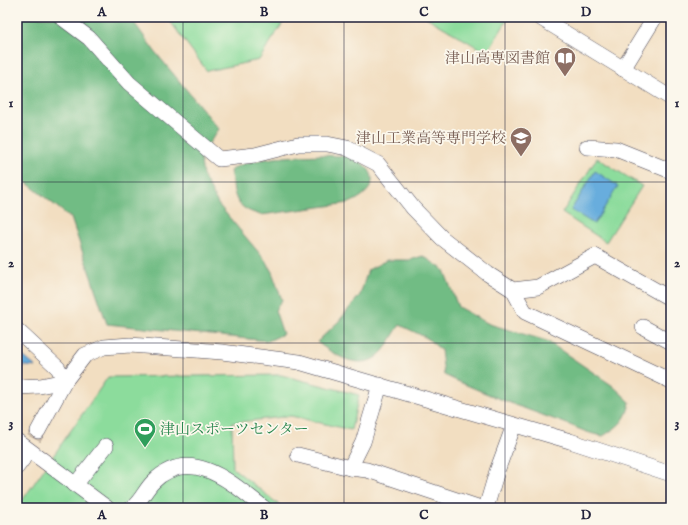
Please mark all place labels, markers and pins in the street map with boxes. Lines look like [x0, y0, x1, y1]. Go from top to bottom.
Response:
library icon: 津山高専図書館 [552, 45, 578, 78]
place label: 津山高専図書館 [445, 49, 550, 68]
school or university icon: 津山工業高等専門学校 [508, 125, 534, 158]
place label: 津山工業高等専門学校 [356, 129, 506, 148]
sports icon: 津山スポーツセンター [132, 416, 158, 449]
place label: 津山スポーツセンター [160, 420, 309, 439]

